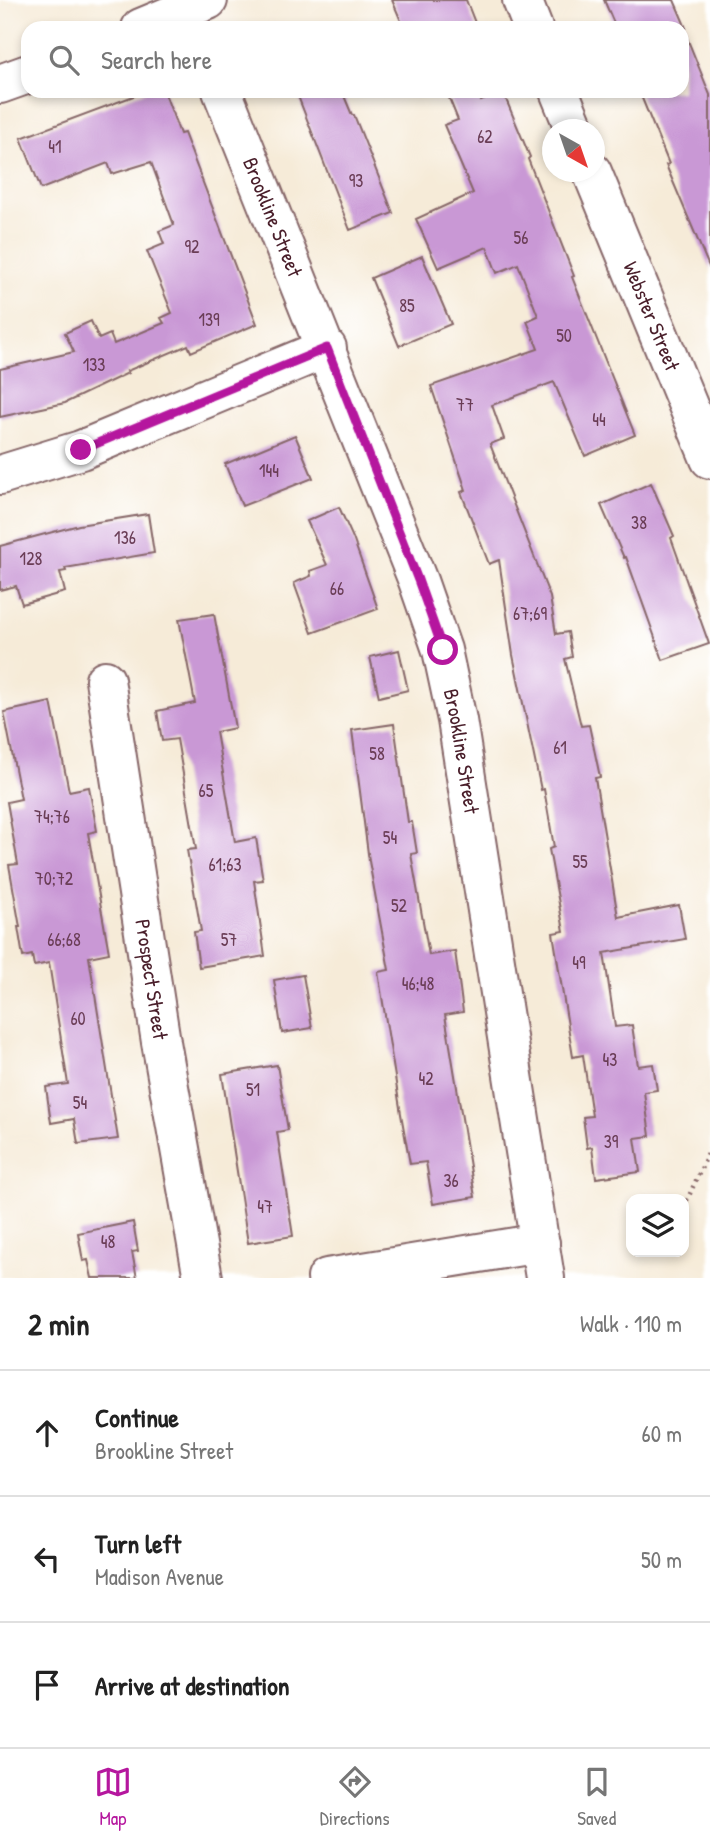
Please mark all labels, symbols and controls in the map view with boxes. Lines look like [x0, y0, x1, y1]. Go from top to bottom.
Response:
search box [21, 21, 689, 98]
icon: search [45, 41, 83, 79]
text: Search here [101, 42, 212, 77]
north arrow [542, 119, 605, 182]
house number: 62 [477, 124, 493, 149]
house number: 41 [48, 134, 62, 159]
street label: Brookline Street [236, 153, 310, 282]
house number: 93 [349, 168, 363, 193]
house number: 56 [514, 225, 528, 250]
house number: 92 [184, 234, 200, 259]
street label: Webster Street [616, 257, 687, 376]
house number: 85 [399, 293, 415, 318]
house number: 139 [198, 307, 220, 332]
house number: 50 [556, 323, 572, 348]
house number: 133 [83, 352, 105, 377]
house number: 77 [456, 392, 474, 417]
house number: 44 [592, 407, 606, 432]
route end [65, 434, 96, 465]
house number: 144 [259, 458, 279, 483]
house number: 38 [631, 510, 647, 535]
house number: 136 [114, 525, 136, 550]
house number: 128 [20, 546, 43, 571]
house number: 66 [330, 576, 344, 601]
house number: 67;69 [513, 601, 547, 626]
route start [427, 634, 458, 665]
street label: Brookline Street [437, 686, 487, 817]
house number: 61 [553, 735, 567, 760]
house number: 58 [369, 741, 385, 766]
house number: 65 [199, 778, 214, 803]
house number: 74;76 [34, 804, 70, 829]
house number: 54 [383, 825, 397, 850]
house number: 55 [572, 849, 588, 874]
house number: 61;63 [208, 852, 242, 877]
house number: 70;72 [35, 866, 74, 891]
house number: 52 [391, 893, 408, 918]
street label: Prospect Street [128, 917, 176, 1042]
house number: 66;68 [47, 927, 81, 952]
house number: 57 [221, 927, 237, 952]
house number: 49 [572, 950, 586, 975]
house number: 46;48 [402, 971, 435, 996]
house number: 60 [70, 1006, 86, 1031]
house number: 43 [603, 1047, 617, 1072]
house number: 42 [418, 1066, 434, 1091]
house number: 51 [246, 1077, 260, 1102]
house number: 54 [73, 1090, 87, 1115]
house number: 39 [604, 1129, 619, 1154]
house number: 36 [443, 1168, 459, 1193]
house number: 47 [257, 1194, 273, 1219]
map controls [626, 1194, 689, 1257]
button: layers [626, 1194, 689, 1257]
house number: 48 [101, 1229, 115, 1254]
text: 2 min [28, 1304, 90, 1344]
text: Walk · 110 m [580, 1308, 682, 1339]
text: Continue [95, 1400, 179, 1435]
icon: ahead [28, 1414, 66, 1452]
text: 60 m [642, 1418, 682, 1449]
text: Brookline Street [95, 1435, 233, 1466]
text: Turn left [95, 1526, 181, 1561]
icon: left [28, 1540, 66, 1578]
text: 50 m [641, 1544, 682, 1575]
text: Madison Avenue [95, 1561, 224, 1592]
icon: arrive [28, 1666, 66, 1704]
text: Arrive at destination [95, 1668, 290, 1703]
tab: Map [94, 1763, 132, 1831]
tab: Directions [320, 1763, 390, 1831]
tab: Saved [577, 1763, 616, 1831]

